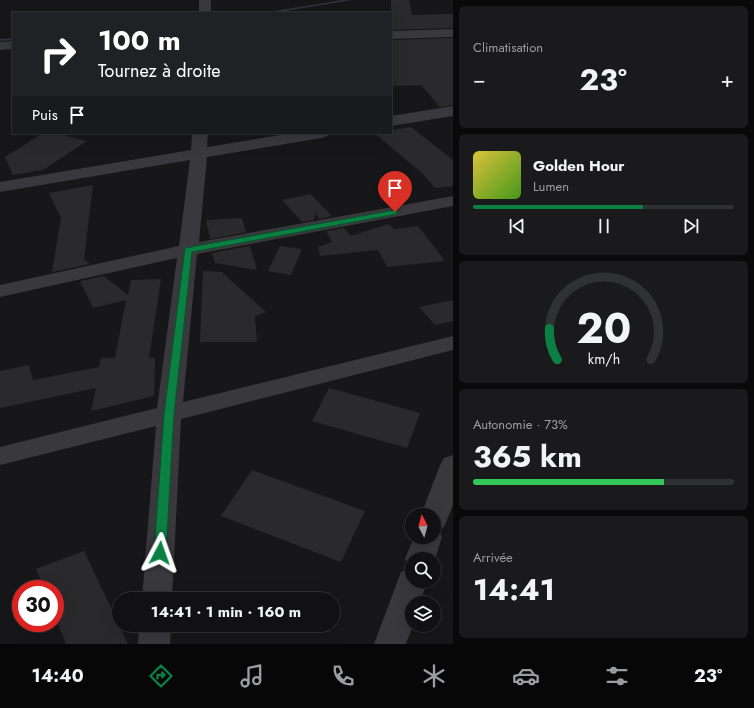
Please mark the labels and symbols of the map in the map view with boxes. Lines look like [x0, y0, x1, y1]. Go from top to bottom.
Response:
pin [378, 171, 412, 212]
north arrow [405, 508, 441, 544]
position arrow [139, 532, 181, 574]
speed limit sign: 30 [12, 580, 64, 632]

